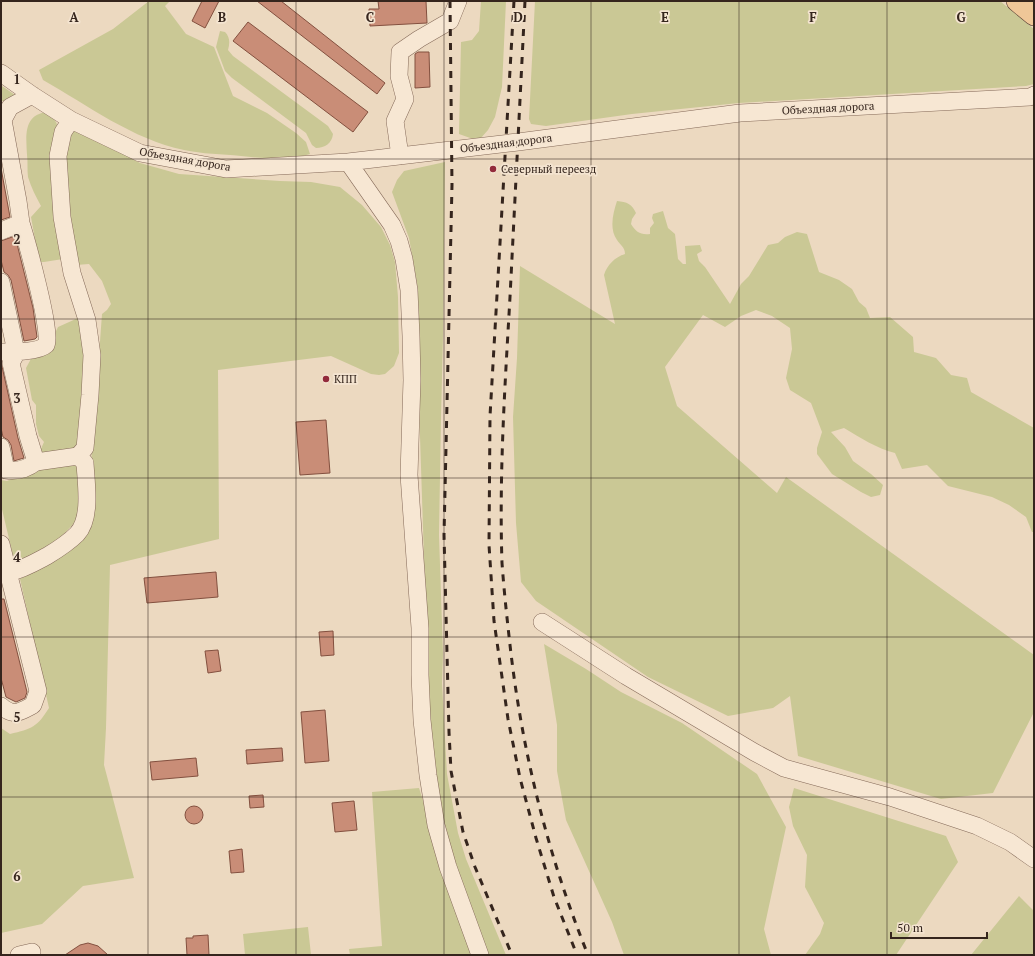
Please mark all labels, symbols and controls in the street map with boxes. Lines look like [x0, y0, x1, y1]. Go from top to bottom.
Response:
text: A [69, 8, 79, 26]
text: B [218, 8, 226, 26]
text: C [366, 8, 374, 26]
text: D [513, 8, 523, 26]
text: E [661, 8, 669, 26]
text: F [809, 8, 817, 26]
text: G [956, 8, 966, 26]
text: 1 [13, 70, 21, 88]
street label: Объездная дорога [781, 99, 875, 117]
street label: Объездная дорога [459, 130, 553, 156]
street label: Объездная дорога [138, 144, 232, 174]
place label: Северный переезд [501, 162, 596, 176]
marker: Северный переезд [488, 164, 498, 174]
text: 2 [13, 230, 21, 248]
place label: КПП [334, 372, 357, 386]
marker: КПП [321, 374, 331, 384]
text: 3 [13, 389, 21, 407]
text: 4 [13, 548, 21, 566]
text: 5 [13, 708, 21, 726]
text: 6 [13, 867, 21, 885]
scale bar [891, 914, 987, 940]
text: 50 m [897, 920, 924, 935]

